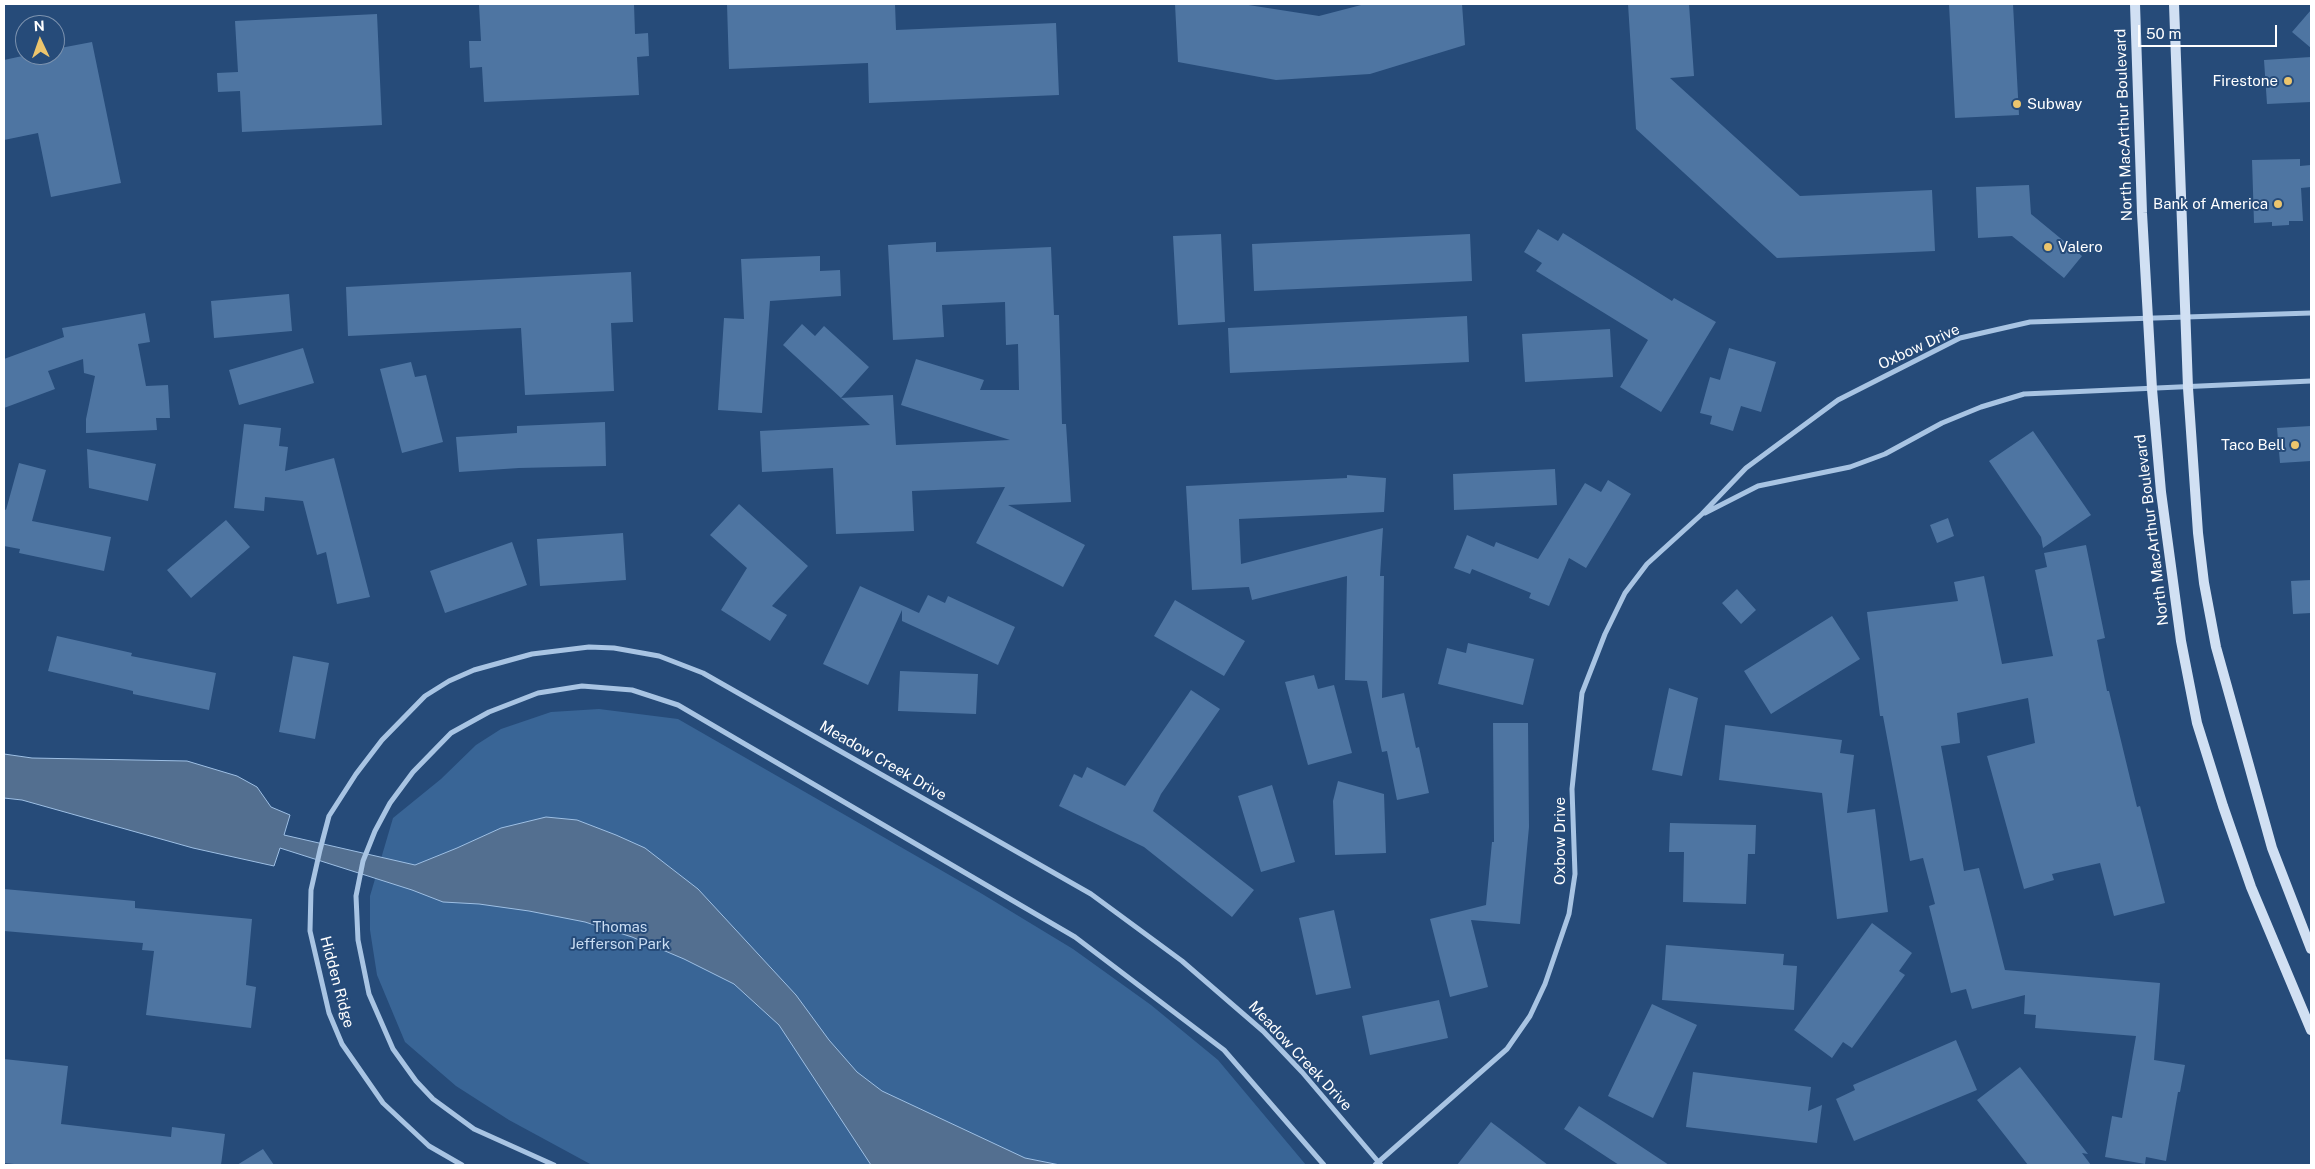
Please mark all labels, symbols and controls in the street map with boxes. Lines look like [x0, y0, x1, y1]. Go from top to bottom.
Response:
north arrow [15, 15, 65, 65]
scale bar [2140, 15, 2279, 47]
text: N [33, 18, 45, 34]
text: 50 m [2146, 25, 2181, 42]
street label: North MacArthur Boulevard [2112, 28, 2136, 222]
place label: Firestone [2212, 72, 2278, 90]
marker: Firestone [2282, 75, 2294, 87]
place label: Subway [2027, 95, 2082, 113]
marker: Subway [2011, 98, 2023, 110]
place label: Bank of America [2153, 195, 2268, 213]
marker: Bank of America [2272, 198, 2284, 210]
place label: Valero [2058, 238, 2103, 256]
marker: Valero [2042, 241, 2054, 253]
street label: Oxbow Drive [1875, 320, 1963, 374]
street label: North MacArthur Boulevard [2131, 433, 2173, 627]
place label: Taco Bell [2221, 436, 2285, 454]
marker: Taco Bell [2289, 439, 2301, 451]
street label: Meadow Creek Drive [816, 717, 950, 805]
street label: Oxbow Drive [1551, 797, 1569, 885]
park label: Thomas Jefferson Park [570, 918, 670, 953]
street label: Hidden Ridge [316, 934, 358, 1030]
street label: Meadow Creek Drive [1244, 997, 1356, 1115]

